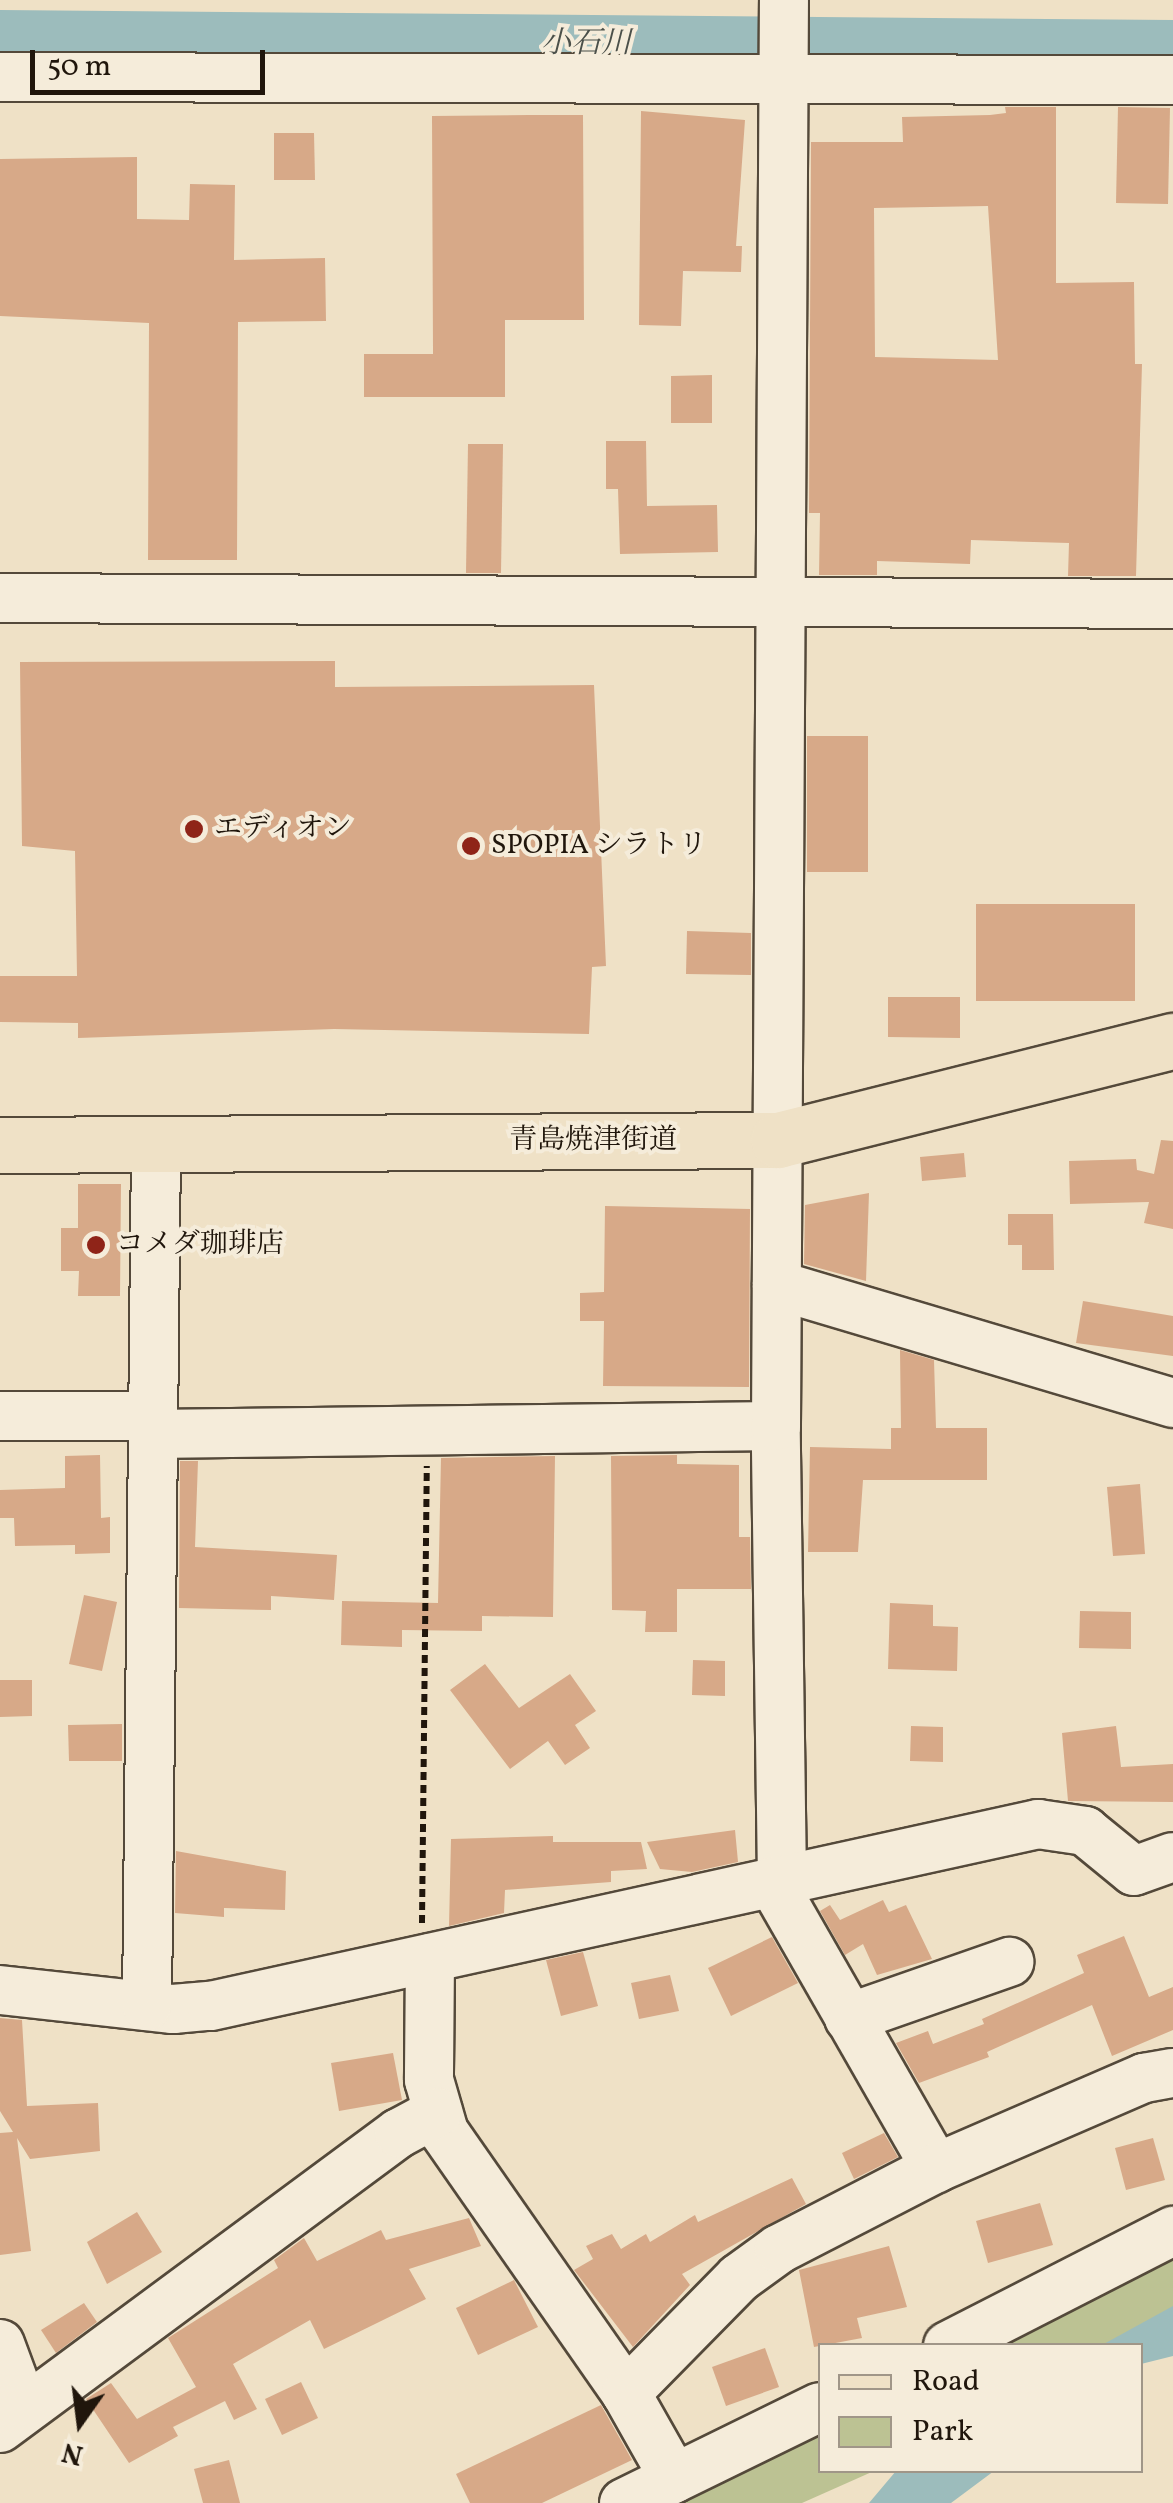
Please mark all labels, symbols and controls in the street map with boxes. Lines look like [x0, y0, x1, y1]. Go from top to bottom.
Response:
water label: 小石川 [541, 26, 631, 62]
scale bar [35, 30, 270, 92]
text: 50 m [47, 46, 111, 88]
place label: エディオン [214, 812, 354, 846]
marker: エディオン [183, 818, 205, 840]
place label: SPOPIA シラトリ [491, 829, 707, 863]
marker: SPOPIA シラトリ [460, 835, 482, 857]
street label: 青島焼津街道 [509, 1124, 677, 1158]
place label: コメダ珈琲店 [116, 1228, 284, 1262]
marker: コメダ珈琲店 [85, 1234, 107, 1256]
legend [818, 2343, 1143, 2473]
text: Road [912, 2361, 980, 2403]
north arrow [30, 2373, 130, 2473]
text: Park [912, 2411, 973, 2453]
text: N [58, 2431, 87, 2474]

